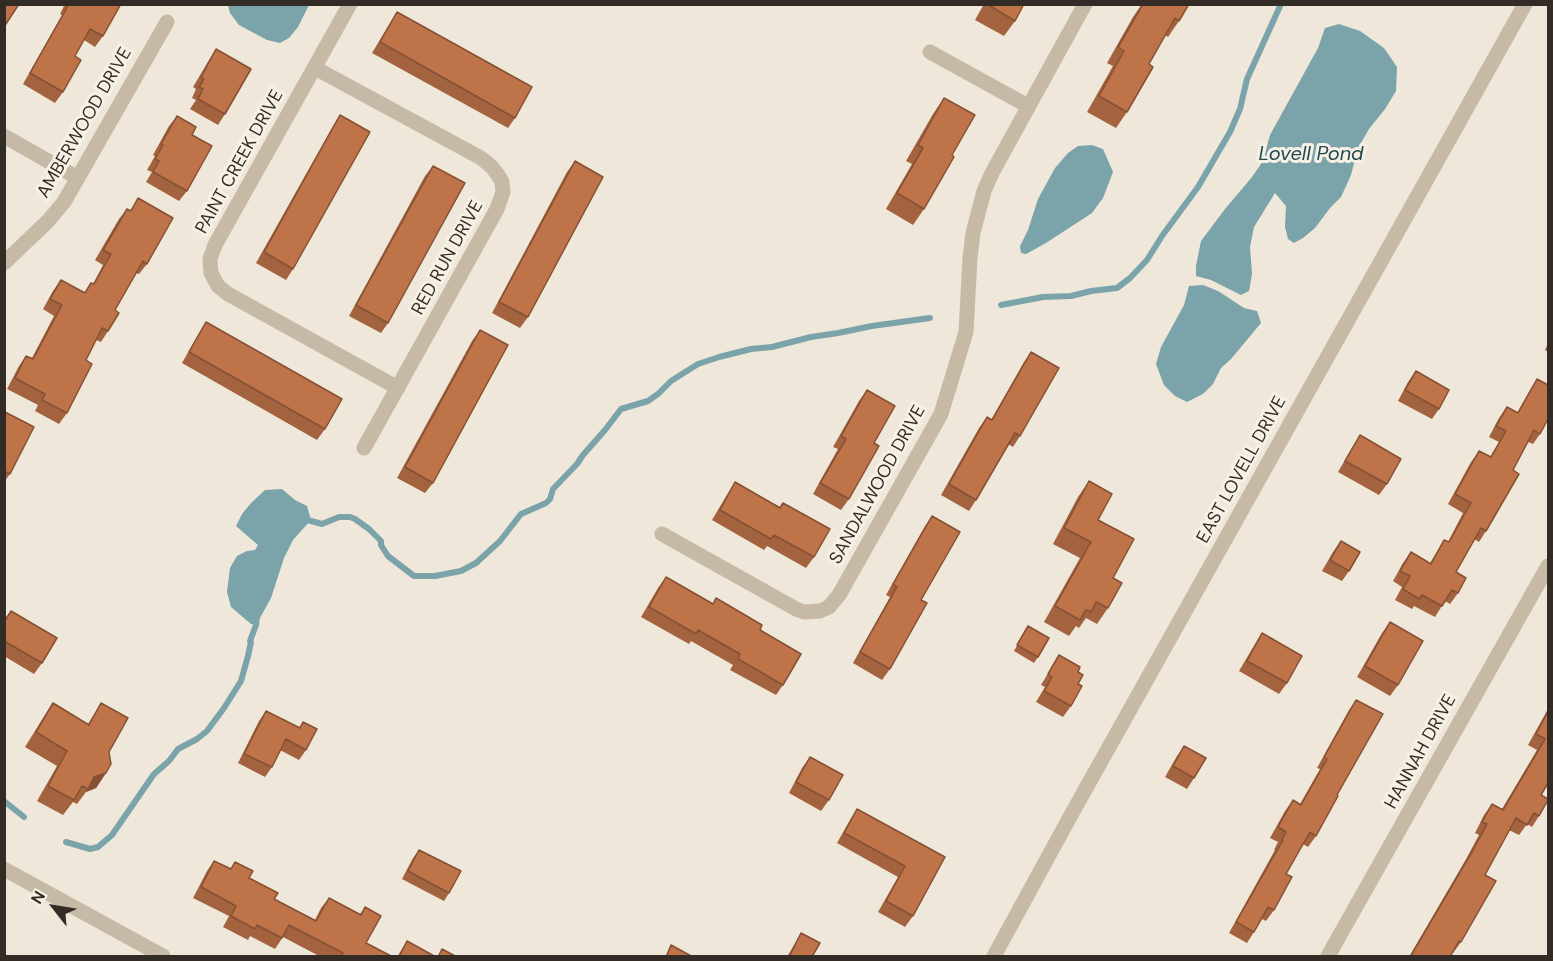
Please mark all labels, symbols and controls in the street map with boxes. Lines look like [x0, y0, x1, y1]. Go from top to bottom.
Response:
street label: AMBERWOOD DRIVE [33, 44, 137, 202]
street label: PAINT CREEK DRIVE [192, 86, 288, 238]
water label: Lovell Pond [1258, 143, 1364, 167]
street label: RED RUN DRIVE [408, 197, 488, 319]
street label: EAST LOVELL DRIVE [1193, 393, 1291, 547]
street label: SANDALWOOD DRIVE [825, 402, 931, 568]
street label: HANNAH DRIVE [1381, 691, 1461, 813]
north arrow [24, 877, 84, 937]
text: N [26, 887, 50, 908]

